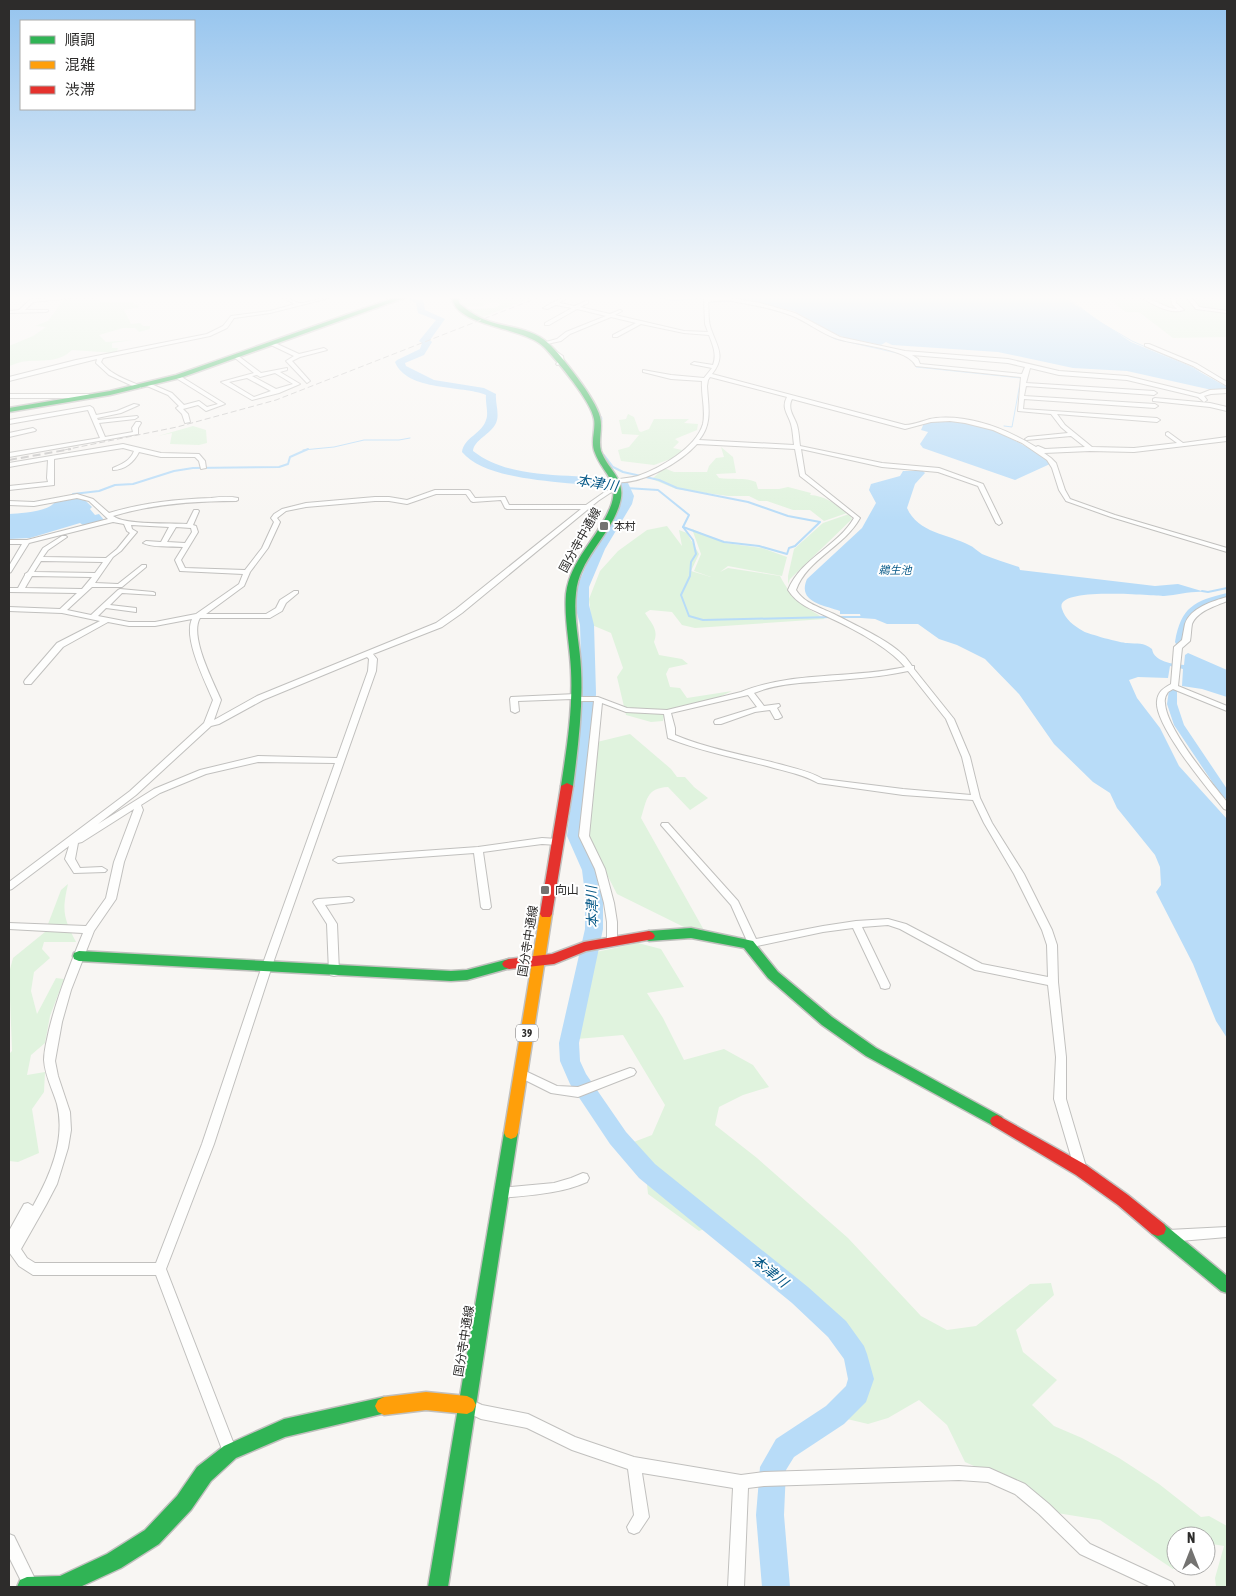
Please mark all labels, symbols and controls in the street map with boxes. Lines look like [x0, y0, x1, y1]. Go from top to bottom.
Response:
legend [20, 20, 195, 110]
text: 順調 [65, 31, 95, 48]
text: 混雑 [65, 56, 95, 73]
text: 渋滞 [65, 81, 95, 98]
water label: 本津川 [575, 472, 621, 494]
street label: 国分寺中通線 [556, 505, 604, 575]
marker: 本村 [598, 520, 610, 532]
place label: 本村 [614, 520, 636, 532]
water label: 鵜生池 [879, 564, 912, 576]
place label: 向山 [555, 883, 579, 897]
marker: 向山 [539, 884, 551, 896]
water label: 本津川 [583, 884, 601, 928]
street label: 国分寺中通線 [515, 904, 541, 978]
road number: 39 [516, 1024, 538, 1042]
water label: 本津川 [749, 1252, 793, 1292]
street label: 国分寺中通線 [451, 1304, 477, 1378]
north arrow [1166, 1526, 1216, 1576]
text: N [1187, 1530, 1195, 1546]

